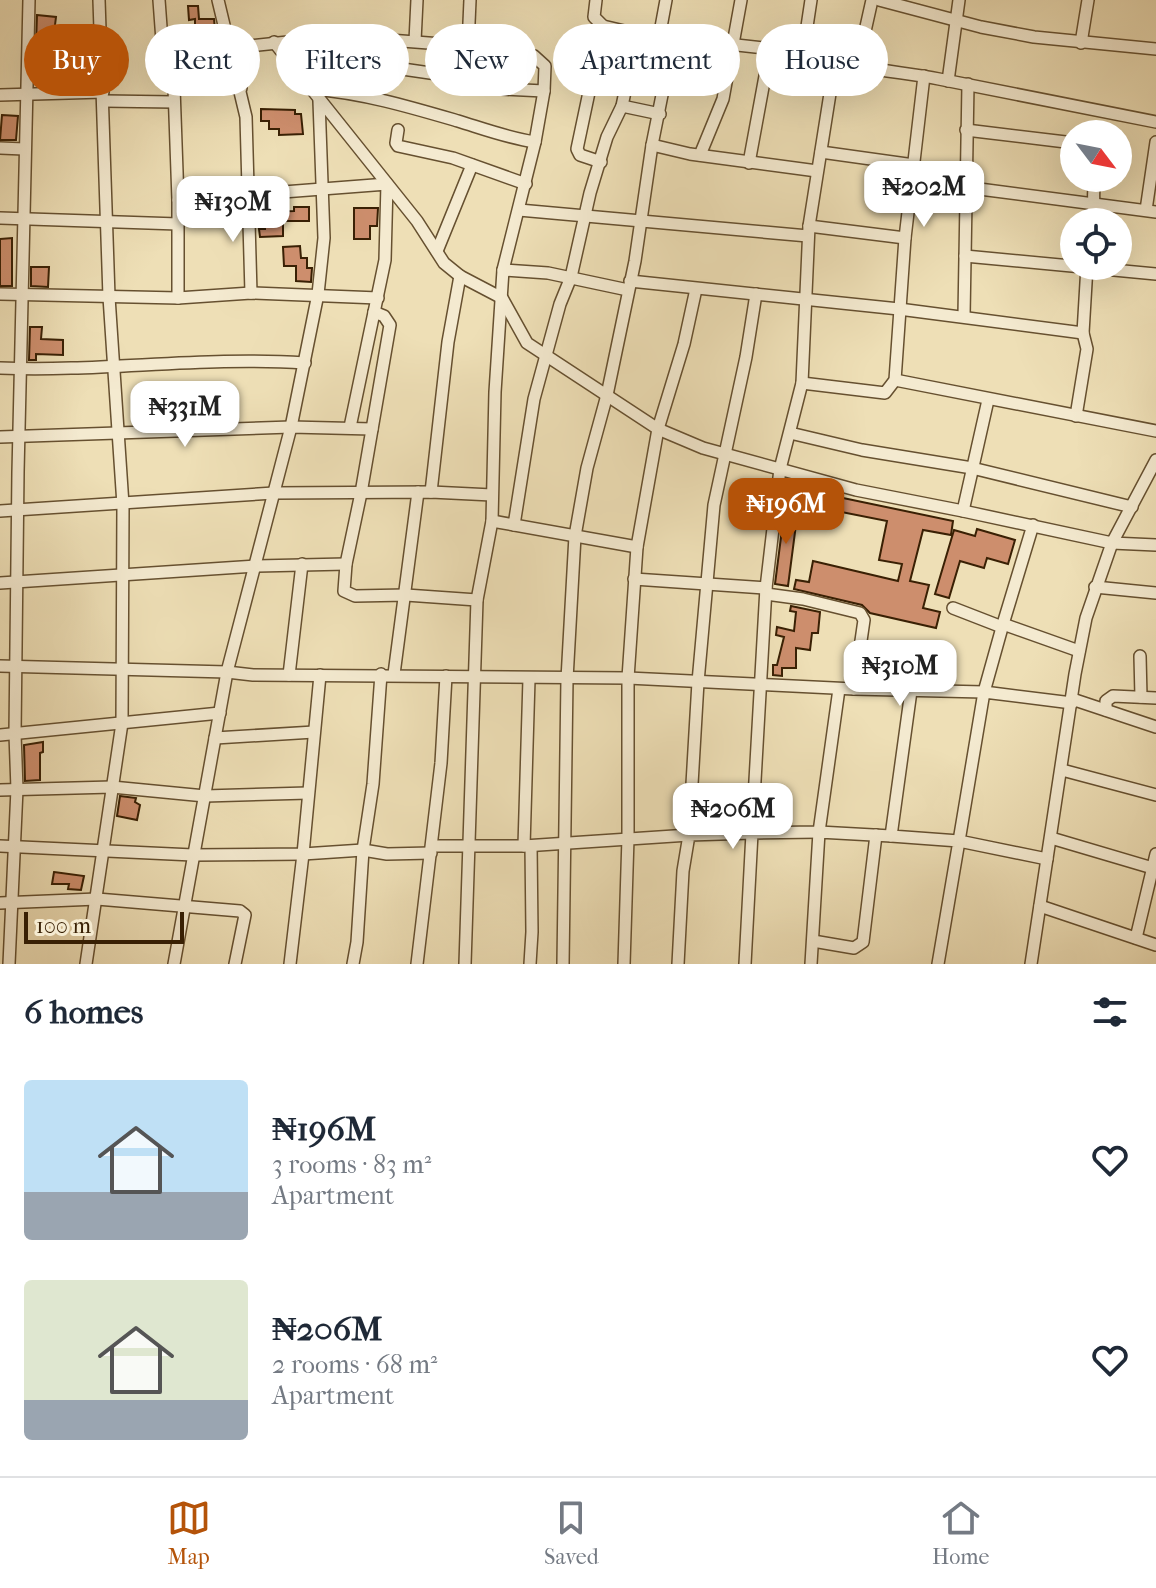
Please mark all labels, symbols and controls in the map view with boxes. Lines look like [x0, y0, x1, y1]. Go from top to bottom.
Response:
chip: Buy [24, 24, 129, 96]
chip: Rent [145, 24, 260, 96]
chip: Filters [276, 24, 409, 96]
chip: New [425, 24, 537, 96]
chip: Apartment [553, 24, 740, 96]
chip: House [756, 24, 888, 96]
north arrow [1060, 120, 1132, 192]
map controls [1060, 120, 1132, 280]
pin: ₦202M [868, 161, 980, 229]
text: ₦202M [882, 171, 966, 202]
pin: ₦130M [177, 176, 289, 244]
text: ₦130M [195, 186, 271, 217]
button: locate [1060, 208, 1132, 280]
pin: ₦331M [129, 381, 241, 449]
text: ₦331M [148, 391, 222, 422]
pin: ₦196M [730, 478, 842, 546]
text: ₦196M [746, 488, 826, 519]
pin: ₦310M [844, 640, 956, 708]
text: ₦310M [862, 650, 938, 681]
pin: ₦206M [677, 783, 789, 851]
text: ₦206M [691, 793, 775, 824]
scale bar [24, 908, 184, 944]
text: 100 m [36, 913, 91, 939]
icon: filters [1088, 990, 1132, 1034]
text: 6 homes [24, 992, 143, 1032]
text: ₦196M [272, 1109, 376, 1149]
icon: home [88, 1112, 184, 1208]
icon: heart [1088, 1138, 1132, 1182]
text: 3 rooms · 83 m² [272, 1149, 431, 1180]
text: Apartment [272, 1180, 394, 1211]
text: ₦206M [272, 1309, 382, 1349]
icon: home [88, 1312, 184, 1408]
icon: heart [1088, 1338, 1132, 1382]
text: 2 rooms · 68 m² [272, 1349, 437, 1380]
text: Apartment [272, 1380, 394, 1411]
tab: Map [167, 1496, 211, 1570]
tab: Saved [544, 1496, 599, 1570]
tab: Home [932, 1496, 989, 1570]

